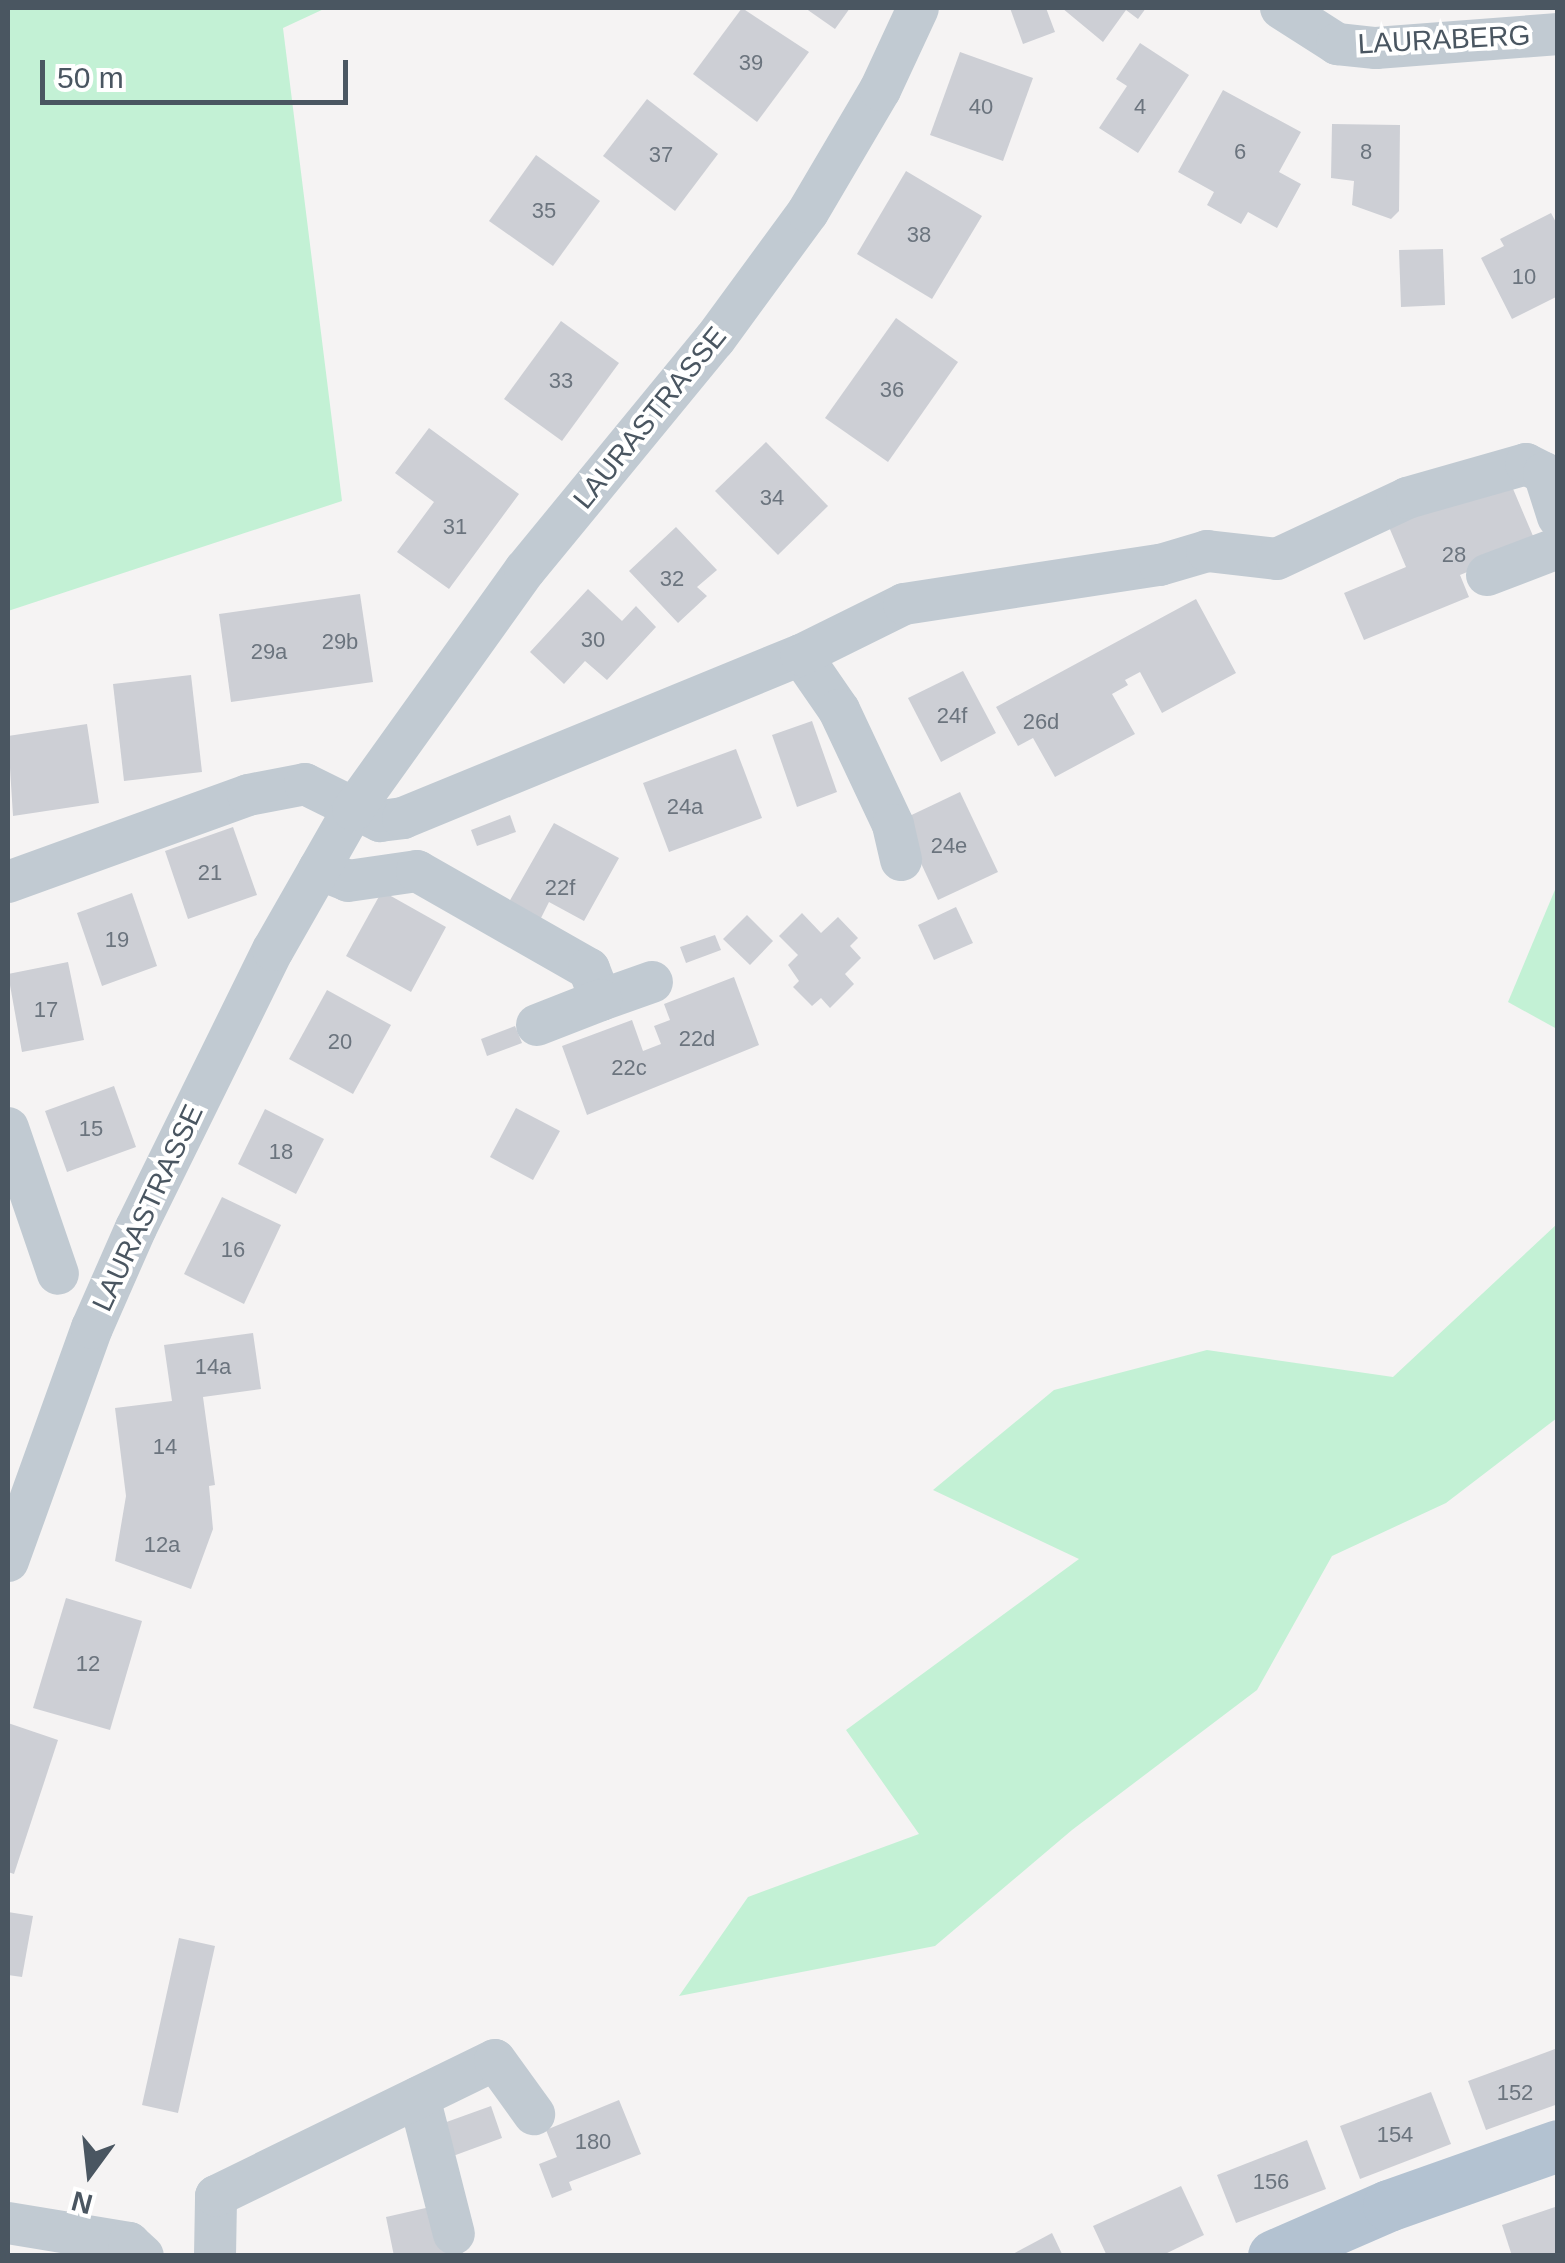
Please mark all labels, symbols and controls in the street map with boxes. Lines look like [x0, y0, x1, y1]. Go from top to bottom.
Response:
street label: LAURABERG [1357, 19, 1531, 61]
scale bar [45, 40, 352, 102]
house number: 39 [739, 50, 763, 76]
text: 50 m [57, 61, 124, 94]
house number: 40 [969, 94, 993, 120]
house number: 4 [1134, 94, 1146, 120]
house number: 6 [1234, 139, 1246, 165]
house number: 8 [1360, 139, 1372, 165]
house number: 37 [649, 142, 673, 168]
house number: 35 [532, 198, 556, 224]
house number: 38 [907, 222, 931, 248]
house number: 10 [1512, 264, 1536, 290]
street label: LAURASTRASSE [566, 320, 734, 516]
house number: 33 [549, 368, 573, 394]
house number: 36 [880, 377, 904, 403]
house number: 34 [760, 485, 784, 511]
house number: 31 [443, 514, 467, 540]
house number: 28 [1442, 542, 1466, 568]
house number: 32 [660, 566, 684, 592]
house number: 30 [581, 627, 605, 653]
house number: 29b [322, 629, 358, 655]
house number: 29a [251, 639, 287, 665]
house number: 24f [937, 703, 967, 729]
house number: 26d [1023, 709, 1059, 735]
house number: 24a [667, 794, 703, 820]
house number: 24e [931, 833, 967, 859]
house number: 21 [198, 860, 222, 886]
house number: 22f [545, 875, 575, 901]
house number: 19 [105, 927, 129, 953]
house number: 17 [34, 997, 58, 1023]
house number: 22d [679, 1026, 715, 1052]
house number: 20 [328, 1029, 352, 1055]
house number: 22c [611, 1055, 647, 1081]
street label: LAURASTRASSE [85, 1099, 211, 1317]
house number: 15 [79, 1116, 103, 1142]
house number: 18 [269, 1139, 293, 1165]
house number: 16 [221, 1237, 245, 1263]
house number: 14a [195, 1354, 231, 1380]
house number: 14 [153, 1434, 177, 1460]
house number: 12a [144, 1532, 180, 1558]
house number: 12 [76, 1651, 100, 1677]
house number: 152 [1497, 2080, 1533, 2106]
house number: 154 [1377, 2122, 1413, 2148]
north arrow [40, 2123, 140, 2223]
house number: 180 [575, 2129, 611, 2155]
house number: 156 [1253, 2169, 1289, 2195]
text: N [68, 2185, 96, 2220]

